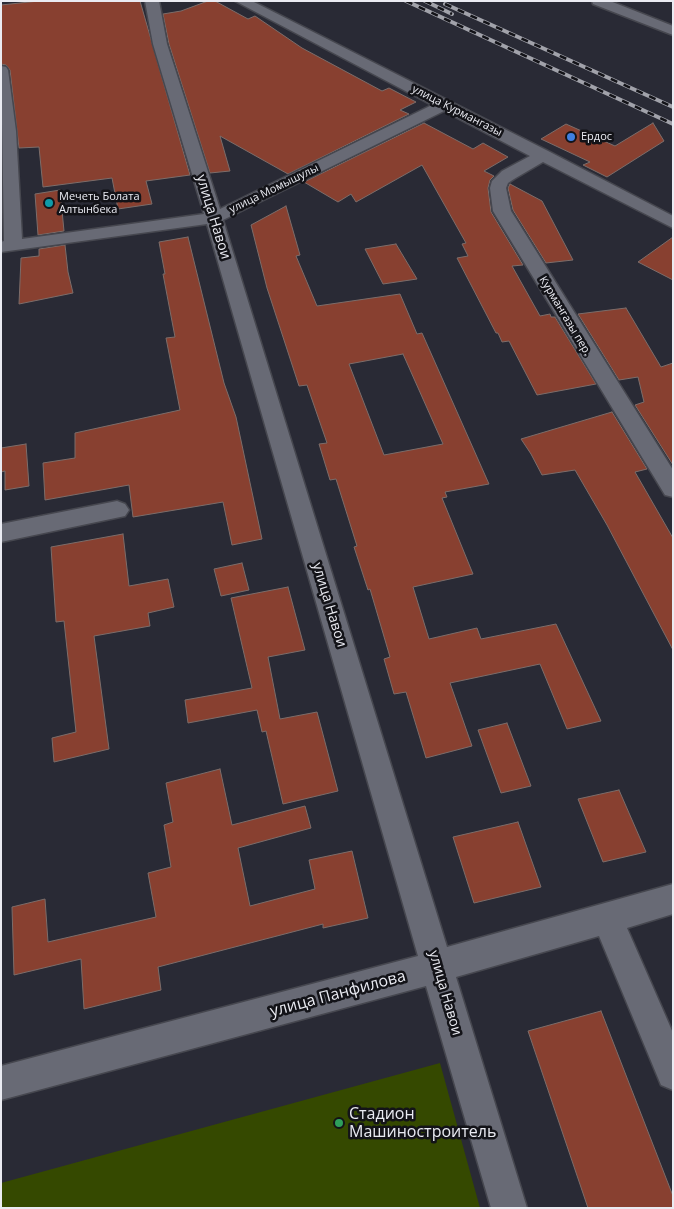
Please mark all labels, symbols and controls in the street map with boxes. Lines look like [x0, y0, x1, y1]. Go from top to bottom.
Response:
street label: улица Курмангазы [410, 83, 504, 139]
place label: Ердос [581, 130, 612, 144]
marker: Ердос [565, 131, 577, 143]
street label: улица Момышулы [227, 162, 321, 216]
street label: улица Навои [192, 173, 234, 261]
place label: Мечеть Болата Алтынбека [59, 190, 139, 216]
marker: Мечеть Болата Алтынбека [43, 197, 55, 209]
street label: Курмангазы пер. [536, 274, 594, 358]
street label: улица Навои [308, 561, 350, 649]
street label: улица Навои [425, 949, 465, 1037]
street label: улица Панфилова [268, 967, 408, 1021]
place label: Стадион Машиностроитель [349, 1104, 496, 1142]
marker: Стадион Машиностроитель [333, 1117, 345, 1129]

